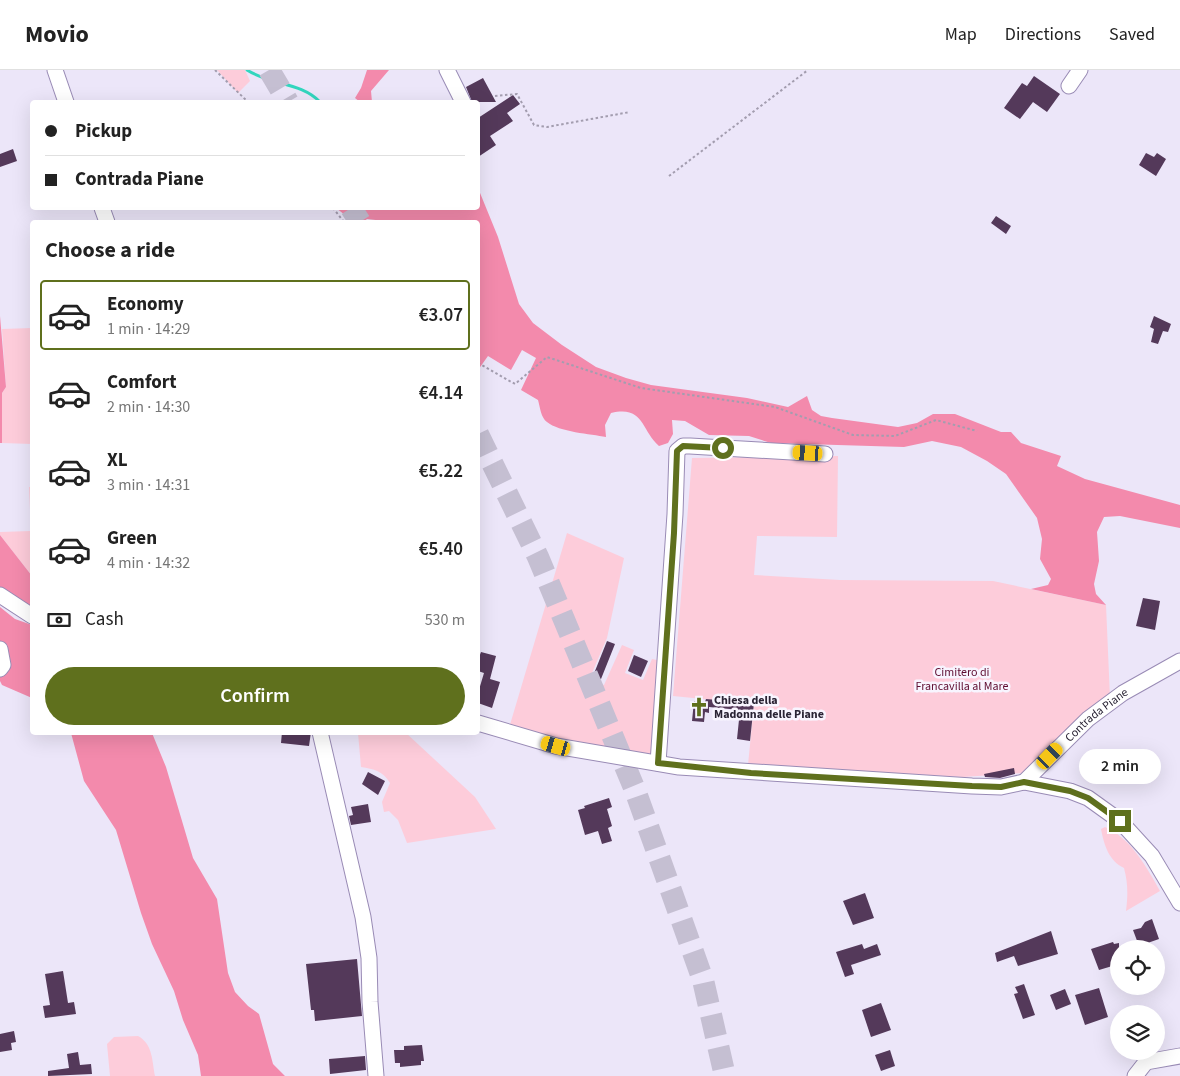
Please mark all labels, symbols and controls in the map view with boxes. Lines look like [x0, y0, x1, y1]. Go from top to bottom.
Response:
text: Movio [25, 17, 89, 52]
text: Map [945, 22, 977, 47]
text: Directions [1005, 22, 1081, 47]
text: Saved [1109, 22, 1155, 47]
text: Pickup [75, 118, 132, 145]
text: Contrada Piane [75, 166, 204, 193]
text: Choose a ride [45, 234, 175, 266]
text: Economy [107, 291, 184, 318]
icon: car [47, 293, 92, 338]
text: €3.07 [419, 302, 463, 329]
text: 1 min · 14:29 [107, 318, 190, 340]
text: Comfort [107, 369, 177, 396]
icon: car [47, 371, 92, 416]
text: €4.14 [419, 380, 463, 407]
text: 2 min · 14:30 [107, 396, 190, 418]
route start [712, 437, 734, 459]
car [792, 445, 823, 461]
text: XL [107, 447, 128, 474]
icon: car [47, 449, 92, 494]
text: €5.22 [419, 458, 463, 485]
text: 3 min · 14:31 [107, 474, 190, 496]
text: Green [107, 525, 157, 552]
icon: car [47, 527, 92, 572]
text: €5.40 [419, 536, 463, 563]
text: 4 min · 14:32 [107, 552, 190, 574]
icon: cash [45, 606, 73, 634]
text: Cash [85, 606, 124, 633]
text: 530 m [425, 609, 465, 631]
park label: Cimitero di Francavilla al Mare [916, 664, 1009, 695]
button: Confirm [45, 667, 465, 725]
street label: Contrada Piane [1061, 684, 1131, 746]
place label: Chiesa della Madonna delle Piane [714, 692, 824, 723]
church icon: Chiesa della Madonna delle Piane [688, 696, 710, 718]
car [539, 735, 572, 757]
car [1034, 740, 1065, 772]
callout: 2 min [1079, 748, 1161, 784]
text: 2 min [1101, 755, 1139, 777]
route end [1109, 810, 1131, 832]
map controls [1110, 940, 1165, 1060]
button: locate [1110, 940, 1165, 995]
button: layers [1110, 1005, 1165, 1060]

